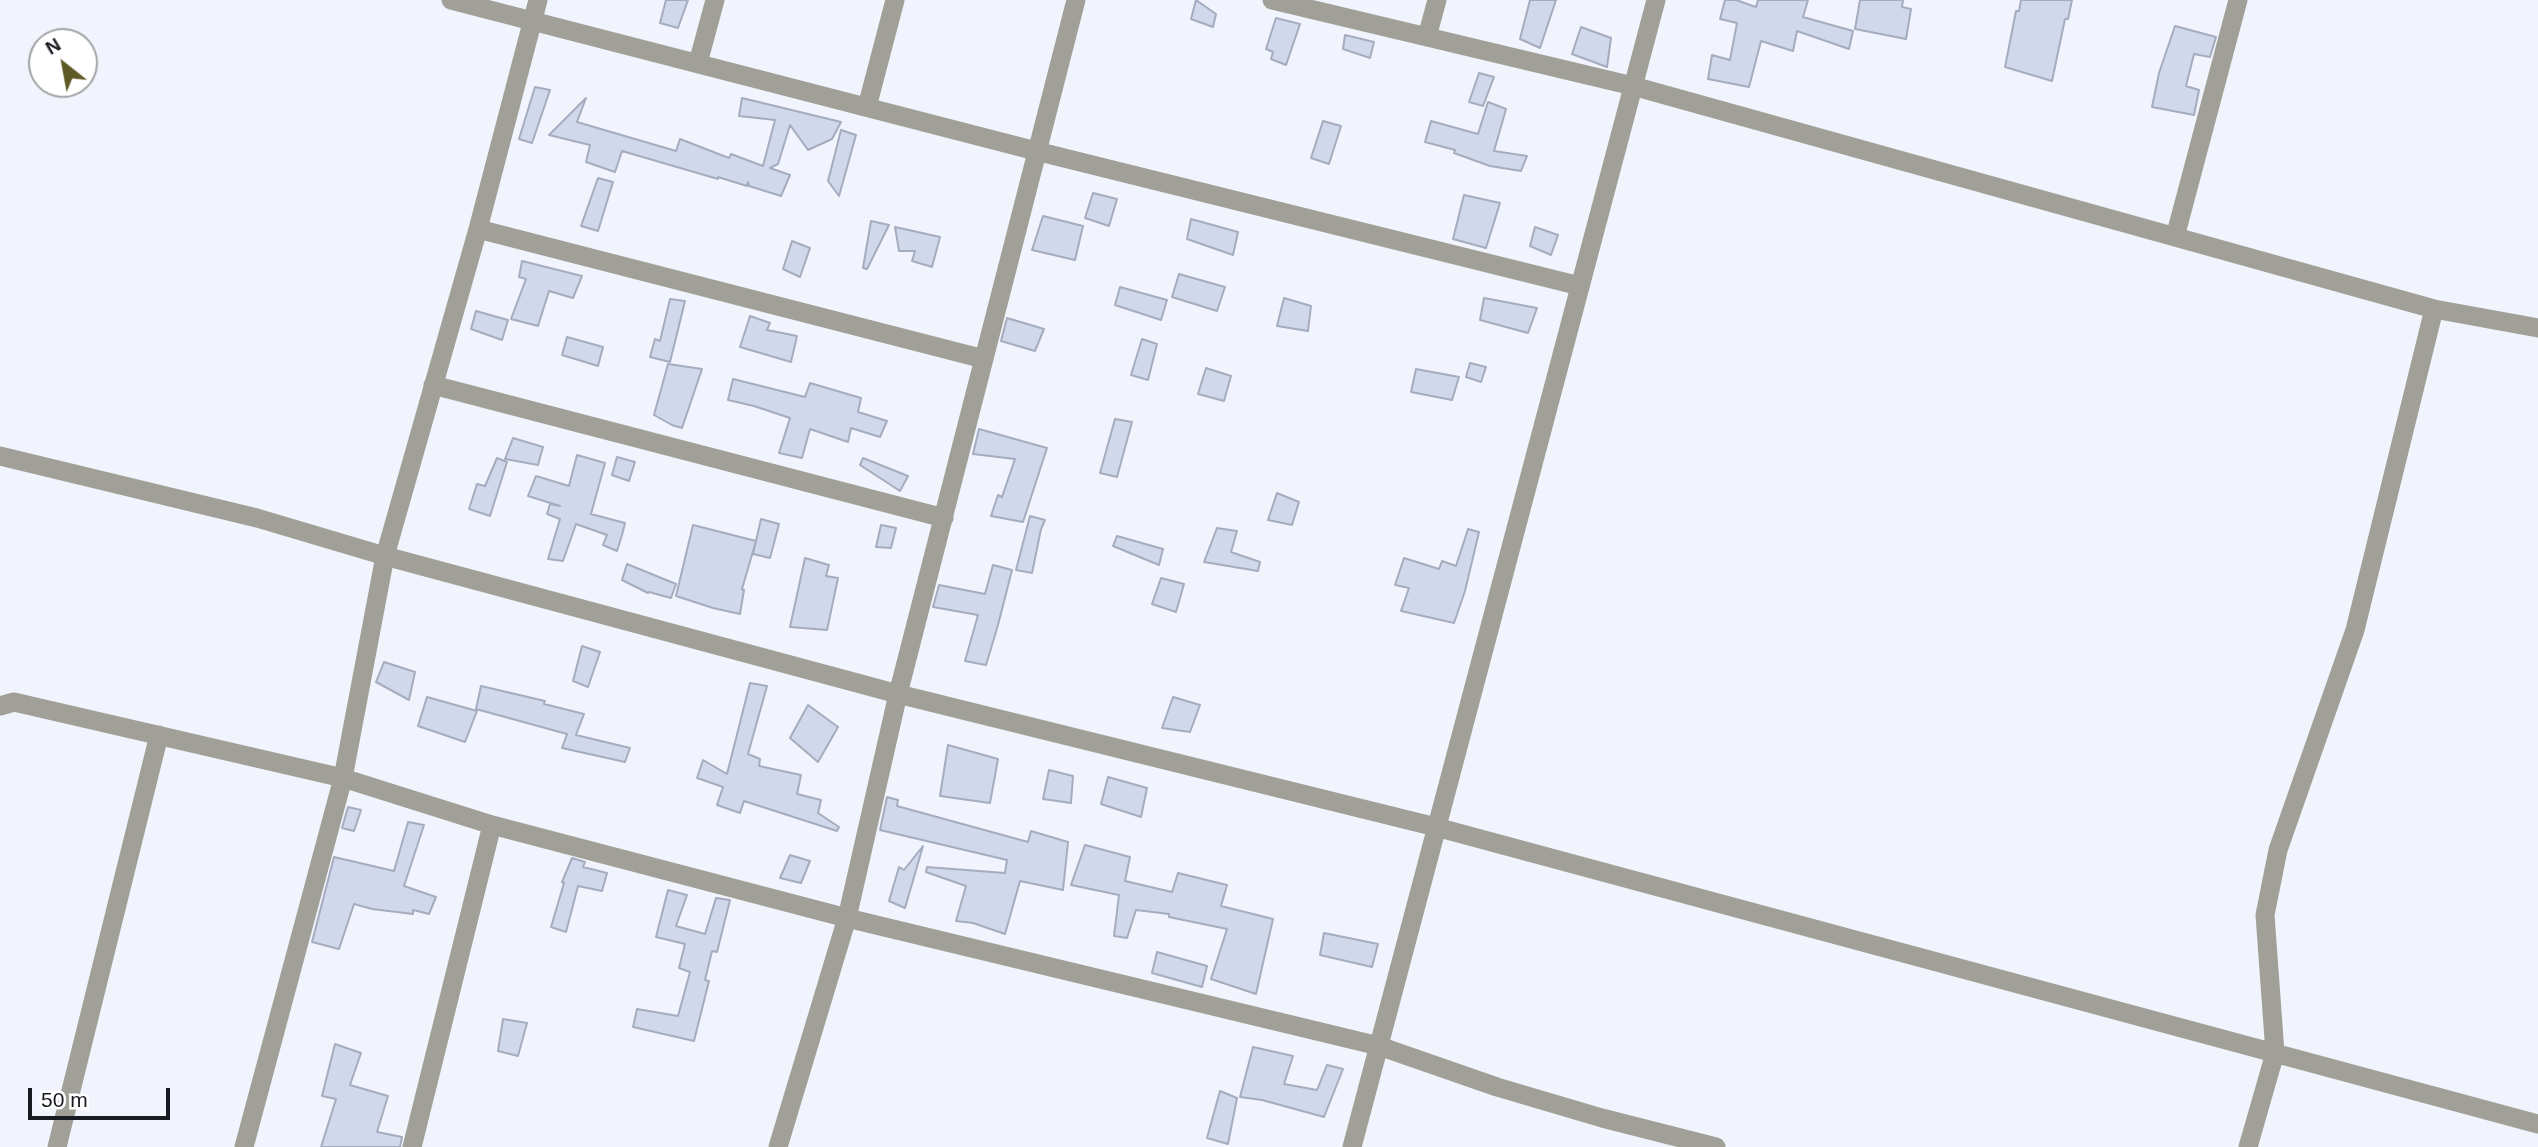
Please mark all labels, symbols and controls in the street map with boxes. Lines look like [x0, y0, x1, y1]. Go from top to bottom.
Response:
north arrow [28, 28, 98, 98]
text: N [42, 34, 64, 59]
scale bar [32, 1074, 173, 1118]
text: 50 m [41, 1088, 88, 1111]

